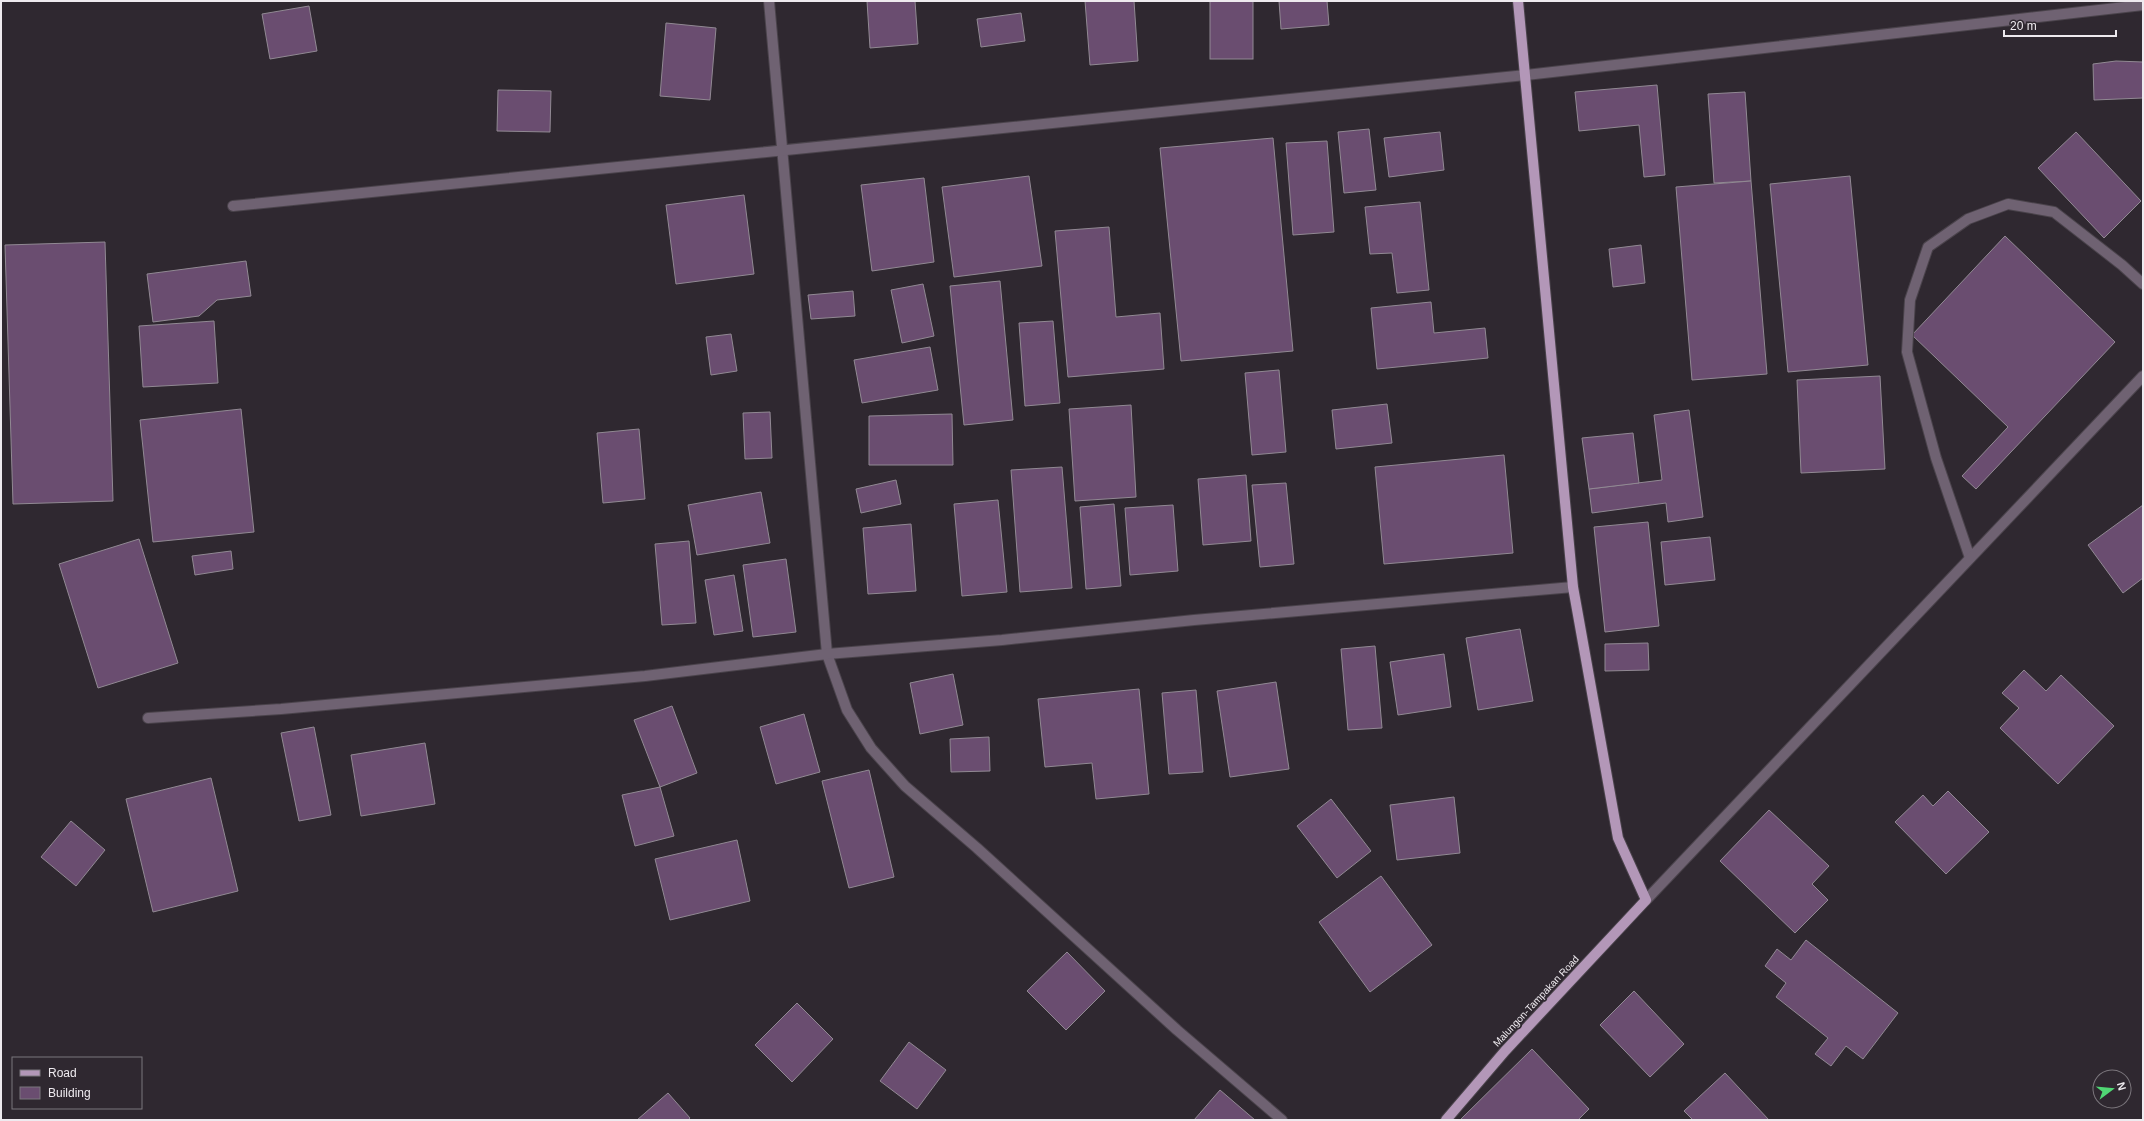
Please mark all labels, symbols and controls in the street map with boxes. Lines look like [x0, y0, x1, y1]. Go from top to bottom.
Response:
scale bar [2004, 12, 2116, 38]
text: 20 m [2010, 19, 2037, 33]
street label: Malungon-Tampakan Road [1491, 953, 1581, 1049]
legend [12, 1057, 142, 1109]
text: Road [48, 1066, 77, 1080]
north arrow [2092, 1069, 2132, 1109]
text: N [2115, 1081, 2128, 1092]
text: Building [48, 1086, 91, 1100]

